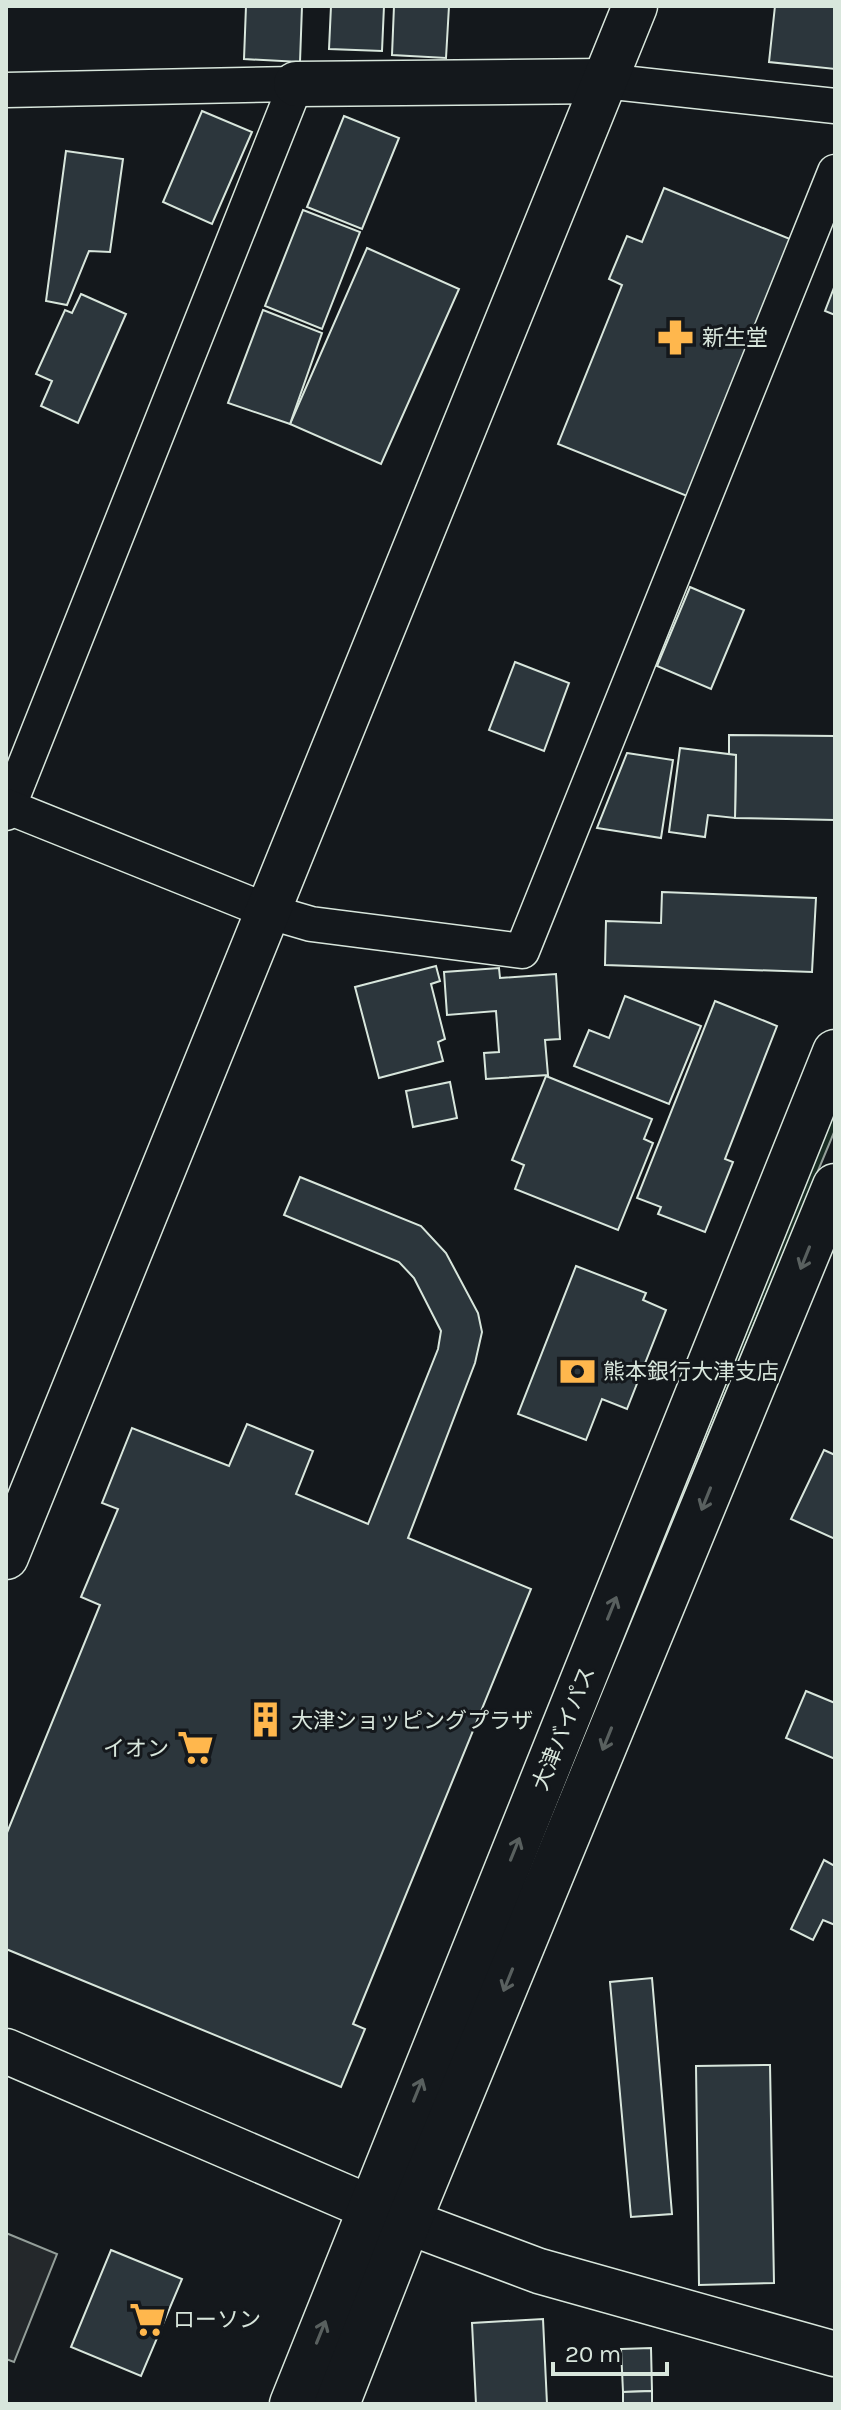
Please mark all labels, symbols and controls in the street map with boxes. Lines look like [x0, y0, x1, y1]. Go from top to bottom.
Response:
pharmacy icon: 新生堂 [657, 318, 695, 356]
place label: 新生堂 [702, 325, 768, 351]
one-way arrow [797, 1246, 812, 1270]
bank icon: 熊本銀行大津支店 [558, 1352, 596, 1390]
place label: 熊本銀行大津支店 [603, 1359, 779, 1385]
one-way arrow [698, 1486, 713, 1511]
one-way arrow [606, 1596, 620, 1621]
street label: 大津バイパス [527, 1663, 601, 1794]
building icon: 大津ショッピングプラザ [246, 1701, 284, 1739]
place label: 大津ショッピングプラザ [291, 1708, 533, 1734]
one-way arrow [599, 1726, 614, 1751]
supermarket icon: イオン [176, 1729, 214, 1767]
place label: イオン [103, 1736, 169, 1762]
one-way arrow [509, 1837, 523, 1862]
one-way arrow [500, 1967, 514, 1992]
one-way arrow [412, 2078, 426, 2103]
supermarket icon: ローソン [128, 2300, 166, 2338]
place label: ローソン [173, 2307, 261, 2333]
one-way arrow [315, 2320, 329, 2345]
scale bar [553, 2326, 667, 2376]
text: 20 m [565, 2340, 621, 2368]

